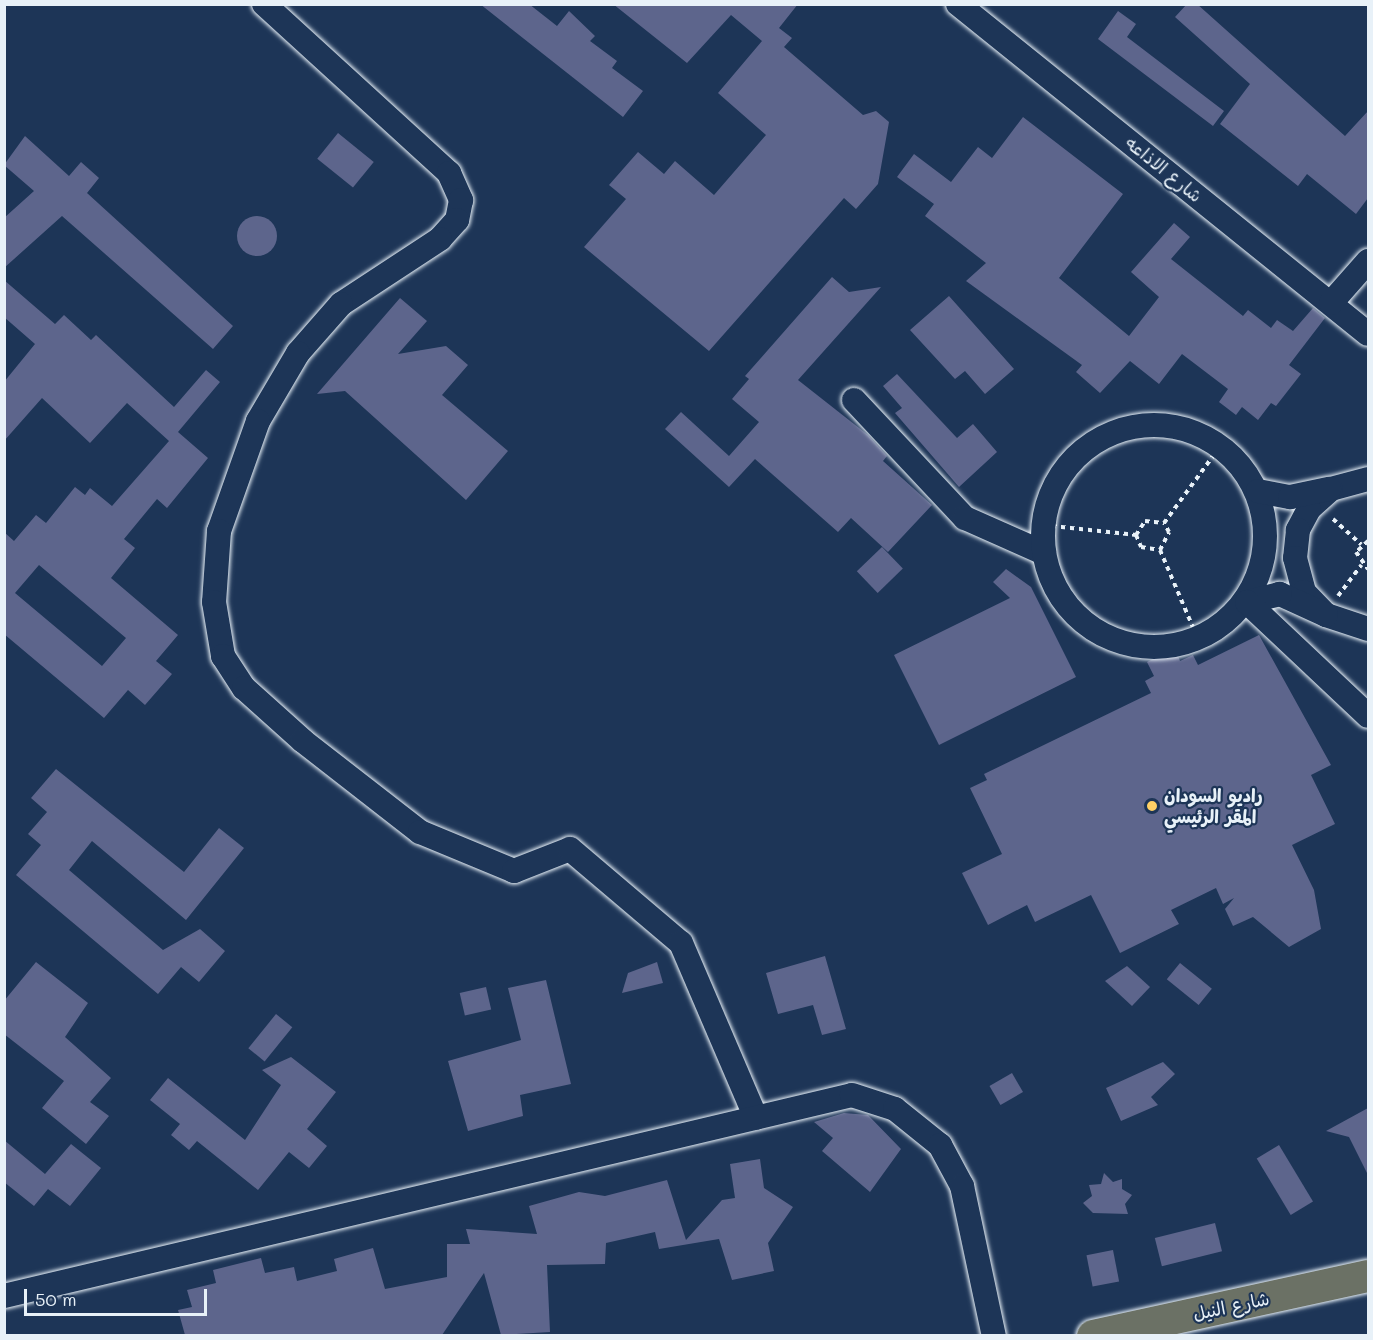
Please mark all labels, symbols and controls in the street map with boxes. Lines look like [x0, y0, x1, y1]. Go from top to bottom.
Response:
street label: شارع الاذاعه [1121, 132, 1207, 206]
place label: راديو السودان المقر الرئيسي [1164, 785, 1263, 828]
marker: راديو السودان المقر الرئيسي [1145, 799, 1159, 813]
scale bar [27, 1277, 210, 1315]
text: 50 m [35, 1287, 77, 1311]
street label: شارع النيل [1191, 1287, 1271, 1325]

